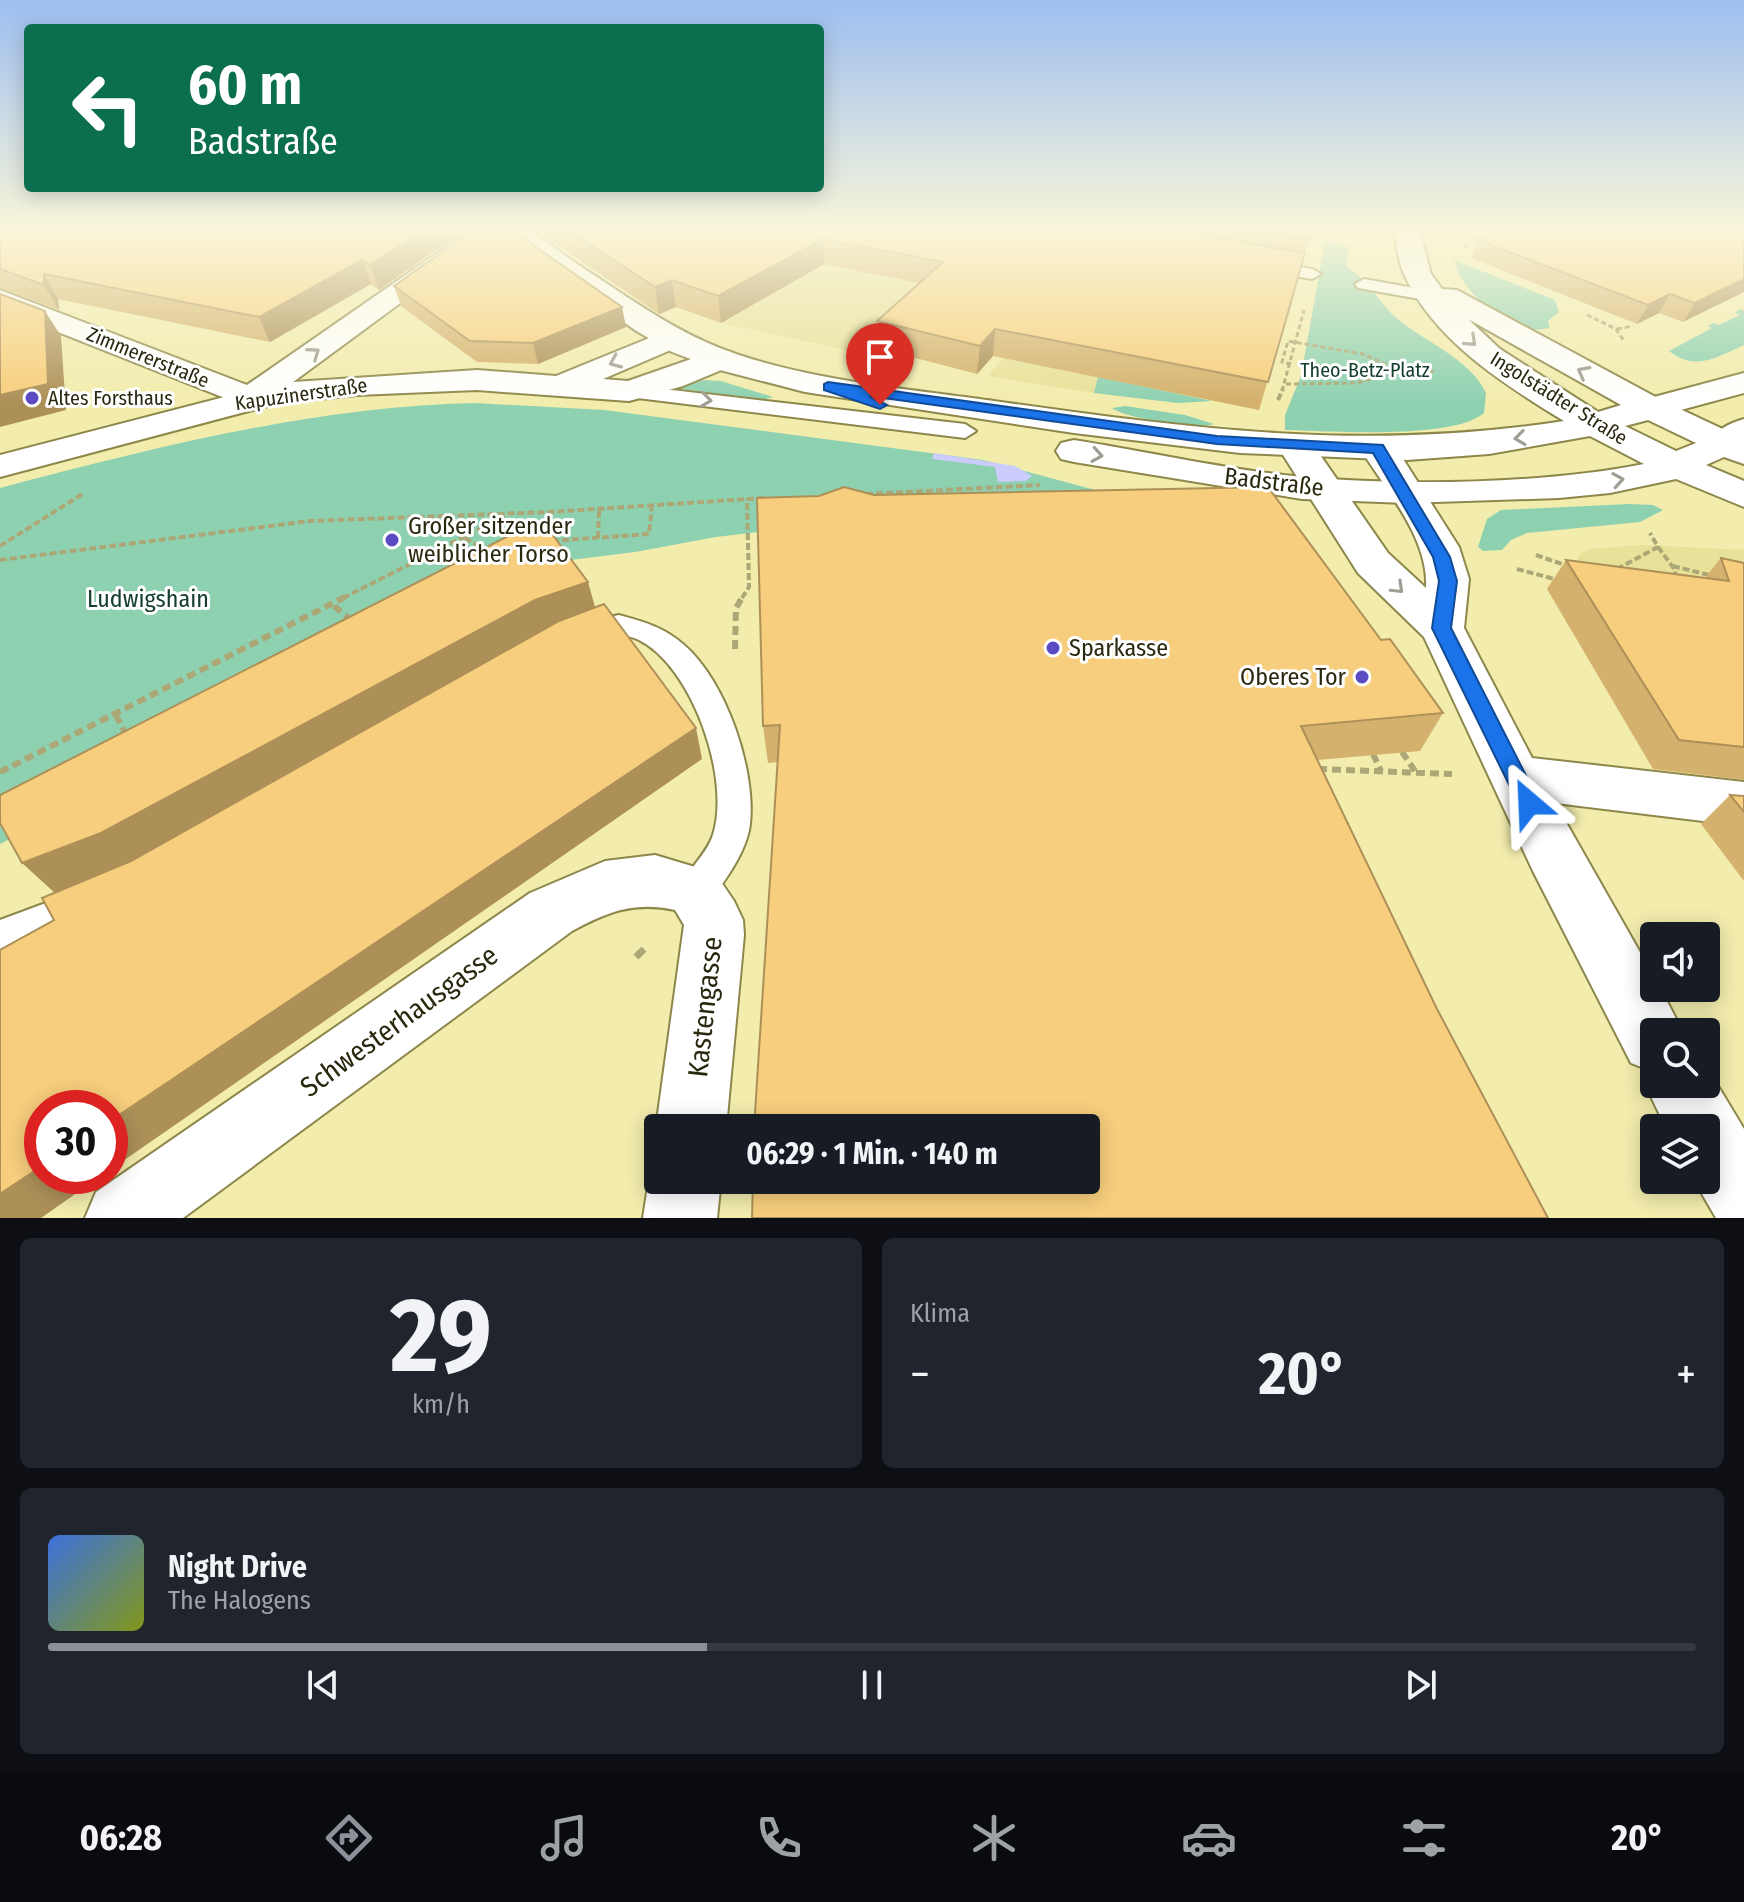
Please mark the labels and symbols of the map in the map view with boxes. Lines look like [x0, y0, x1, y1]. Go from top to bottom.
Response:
street label: Zimmererstraße [83, 322, 213, 392]
pin [846, 323, 914, 405]
one-way arrow [1462, 331, 1476, 346]
street label: Ingolstädter Straße [1486, 346, 1632, 450]
one-way arrow [305, 348, 319, 363]
one-way arrow [609, 352, 623, 368]
park label: Theo-Betz-Platz [1300, 358, 1430, 382]
one-way arrow [1576, 366, 1591, 381]
street label: Kapuzinerstraße [233, 373, 369, 415]
place label: Altes Forsthaus [48, 386, 173, 410]
marker: Altes Forsthaus [23, 389, 41, 407]
one-way arrow [699, 391, 713, 408]
one-way arrow [1513, 429, 1526, 446]
one-way arrow [1090, 446, 1104, 463]
street label: Badstraße [1223, 462, 1325, 502]
one-way arrow [1611, 472, 1625, 489]
place label: Großer sitzender weiblicher Torso [408, 512, 572, 568]
marker: Großer sitzender weiblicher Torso [383, 531, 401, 549]
one-way arrow [1389, 579, 1403, 593]
park label: Ludwigshain [87, 585, 209, 613]
place label: Sparkasse [1069, 634, 1168, 662]
marker: Sparkasse [1044, 639, 1062, 657]
place label: Oberes Tor [1240, 663, 1347, 691]
marker: Oberes Tor [1353, 668, 1371, 686]
position arrow [1487, 761, 1571, 845]
street label: Kastengasse [681, 935, 729, 1079]
street label: Schwesterhausgasse [294, 938, 504, 1104]
speed limit sign: 30 [24, 1090, 128, 1194]

